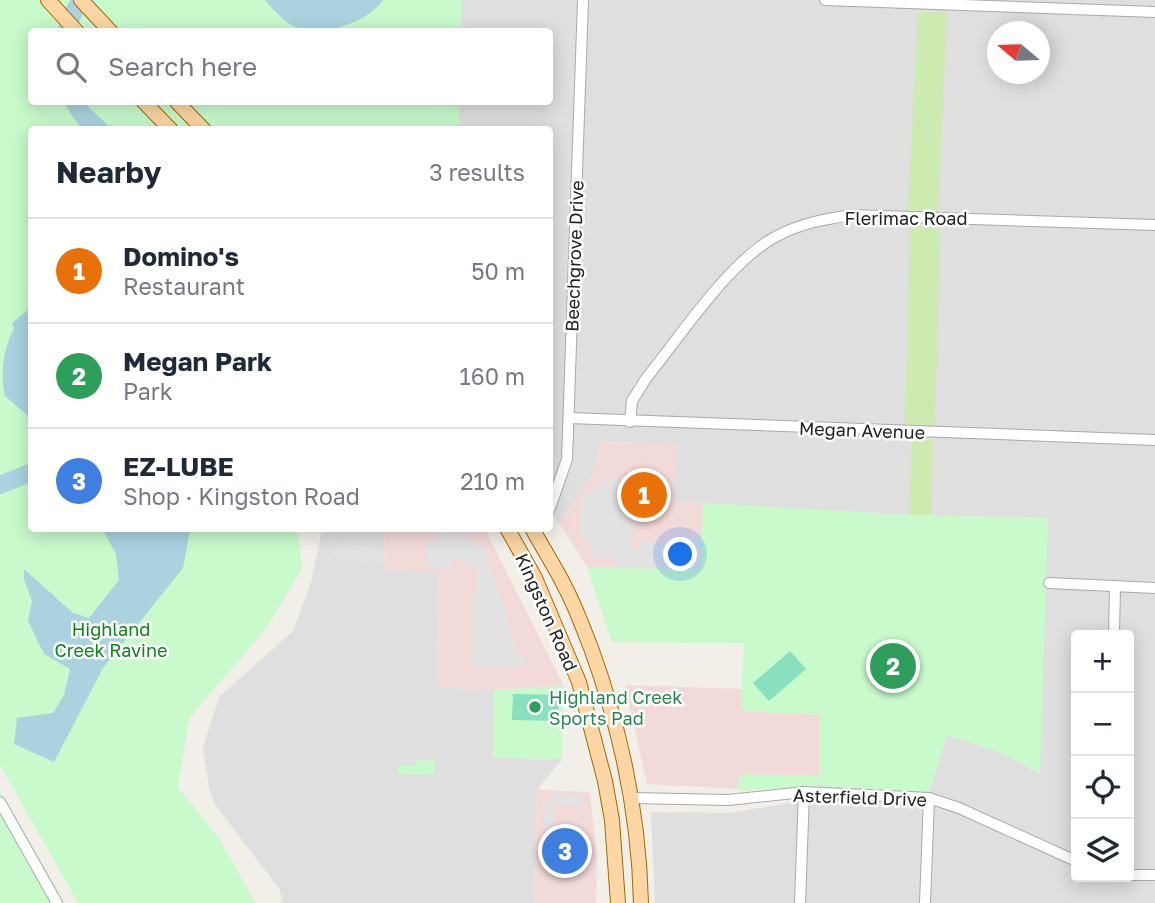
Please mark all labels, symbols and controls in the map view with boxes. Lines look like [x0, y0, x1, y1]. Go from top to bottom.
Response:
north arrow [987, 21, 1050, 84]
search box [28, 28, 553, 105]
icon: search [52, 48, 90, 86]
text: Search here [108, 51, 257, 82]
text: Nearby [56, 154, 161, 190]
text: 3 results [429, 158, 525, 186]
street label: Beechgrove Drive [560, 180, 588, 332]
street label: Flerimac Road [844, 207, 968, 229]
text: Domino's [123, 241, 239, 272]
text: 1 [73, 257, 85, 285]
text: 50 m [471, 257, 525, 285]
text: Restaurant [123, 272, 245, 300]
text: Megan Park [123, 346, 272, 377]
text: 2 [72, 362, 86, 390]
text: 160 m [460, 362, 525, 390]
text: Park [123, 377, 173, 405]
street label: Megan Avenue [799, 417, 925, 443]
text: EZ-LUBE [123, 451, 234, 482]
text: 3 [72, 467, 86, 495]
text: 210 m [460, 467, 525, 495]
pin: 1 [621, 469, 667, 521]
text: Shop · Kingston Road [123, 482, 360, 510]
your location [663, 537, 697, 571]
street label: Kingston Road [511, 550, 583, 674]
park label: Highland Creek Ravine [55, 618, 167, 661]
map controls [1071, 630, 1134, 882]
button: + [1071, 630, 1134, 693]
pin: 2 [870, 640, 916, 692]
place label: Highland Creek Sports Pad [549, 686, 682, 729]
button: − [1071, 693, 1134, 756]
marker: Highland Creek Sports Pad [527, 699, 543, 715]
button: locate [1071, 756, 1134, 819]
street label: Asterfield Drive [793, 784, 927, 810]
button: layers [1071, 819, 1134, 882]
pin: 3 [542, 825, 588, 877]

